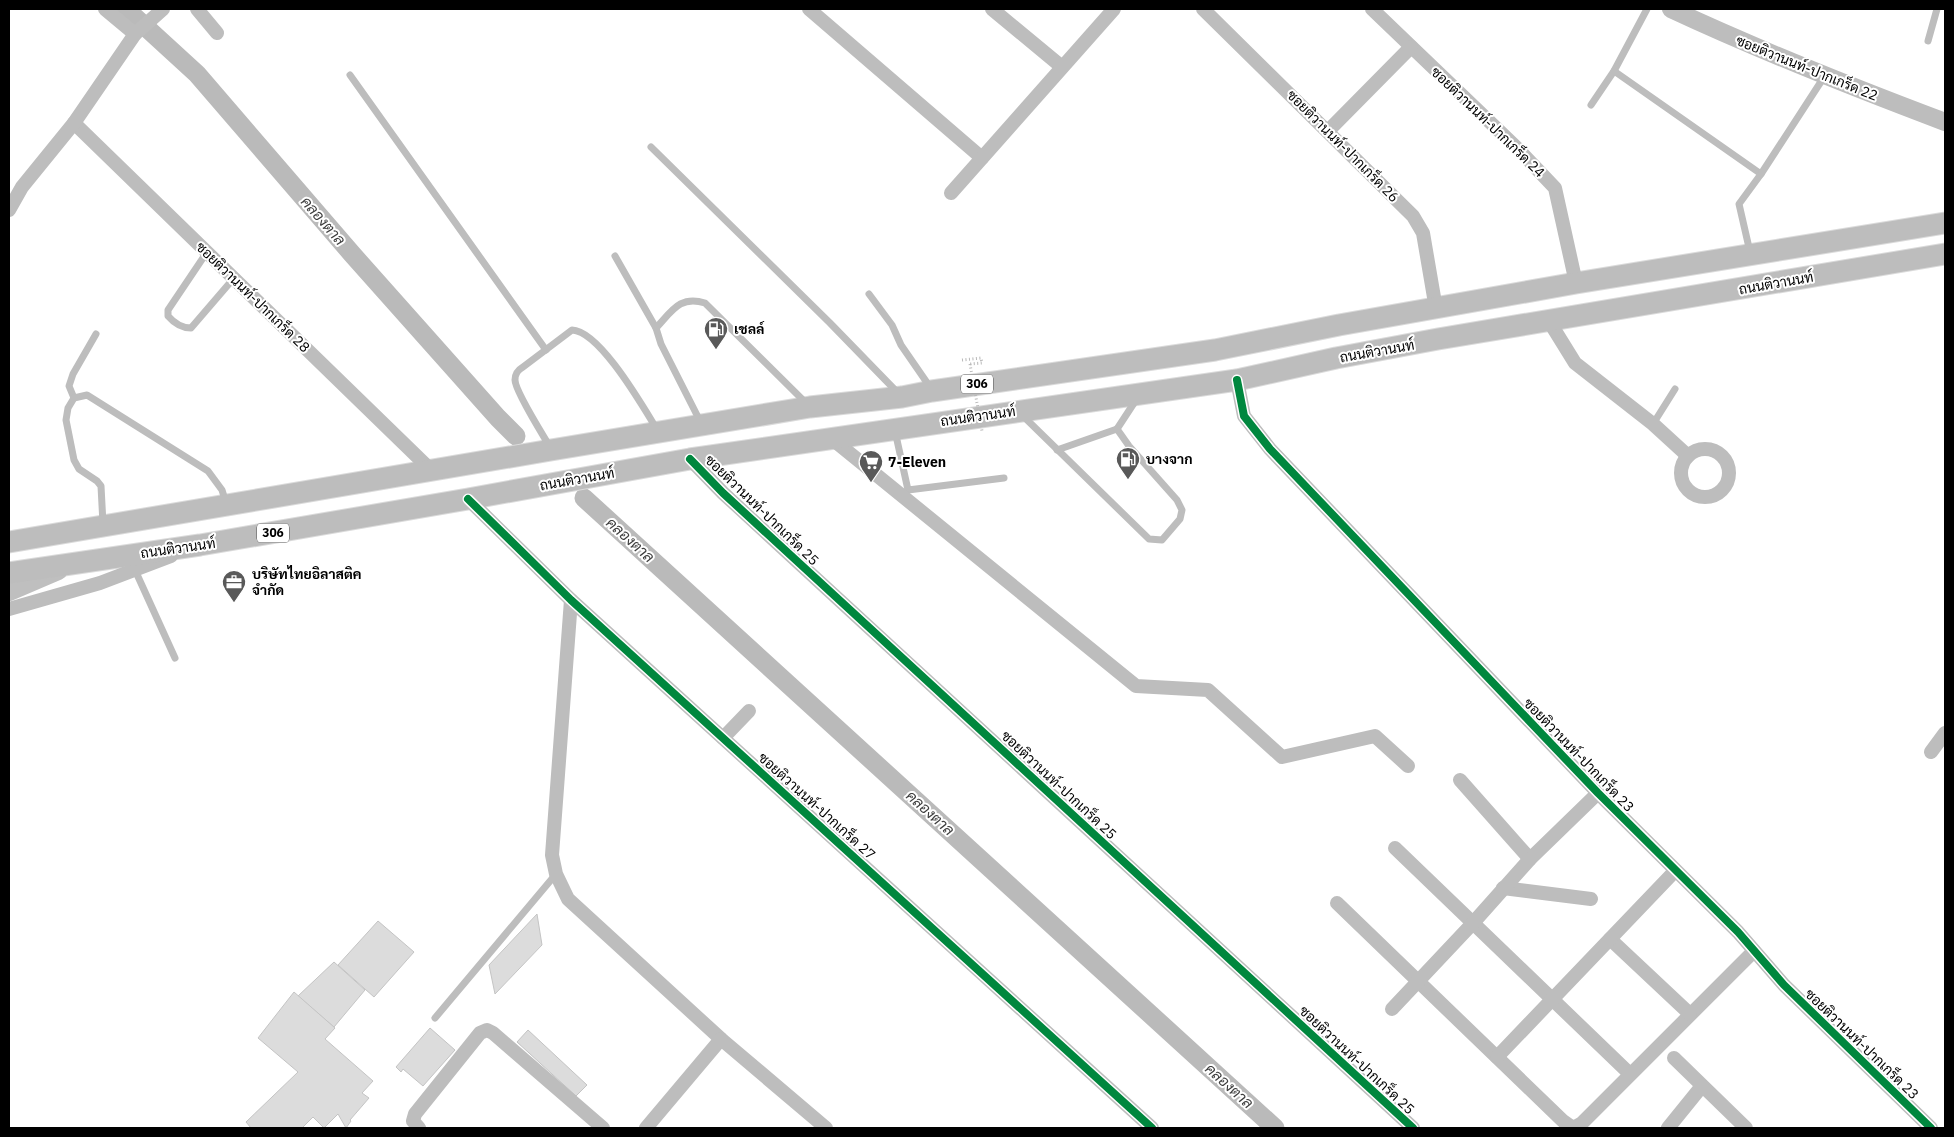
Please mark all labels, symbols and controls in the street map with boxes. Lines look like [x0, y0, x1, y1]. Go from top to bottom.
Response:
street label: ซอยติวานนท์-ปากเกร็ด 22 [1733, 31, 1881, 105]
street label: ซอยติวานนท์-ปากเกร็ด 24 [1427, 63, 1549, 181]
street label: ซอยติวานนท์-ปากเกร็ด 26 [1283, 86, 1403, 206]
water label: คลองตาล [297, 192, 350, 249]
street label: ซอยติวานนท์-ปากเกร็ด 28 [192, 238, 314, 356]
street label: ถนนติวานนท์ [1737, 268, 1815, 298]
fuel station icon: เชลล์ [703, 316, 729, 350]
place label: เชลล์ [734, 320, 765, 338]
street label: ถนนติวานนท์ [1338, 336, 1416, 366]
road number: 306 [961, 374, 993, 394]
street label: ถนนติวานนท์ [939, 402, 1017, 430]
fuel station icon: บางจาก [1115, 446, 1141, 480]
supermarket icon: 7-Eleven [858, 449, 884, 483]
place label: บางจาก [1146, 450, 1193, 468]
street label: ซอยติวานนท์-ปากเกร็ด 25 [701, 451, 823, 569]
place label: 7-Eleven [888, 453, 946, 471]
street label: ถนนติวานนท์ [538, 464, 616, 494]
water label: คลองตาล [602, 513, 659, 566]
road number: 306 [257, 524, 289, 542]
street label: ถนนติวานนท์ [139, 534, 217, 562]
place label: บริษัทไทยอิลาสติค จำกัด [252, 565, 362, 599]
office icon: บริษัทไทยอิลาสติค จำกัด [221, 569, 247, 603]
street label: ซอยติวานนท์-ปากเกร็ด 23 [1520, 694, 1638, 816]
street label: ซอยติวานนท์-ปากเกร็ด 25 [997, 727, 1121, 843]
street label: ซอยติวานนท์-ปากเกร็ด 27 [755, 749, 879, 863]
water label: คลองตาล [902, 786, 959, 839]
street label: ซอยติวานนท์-ปากเกร็ด 23 [1801, 985, 1923, 1103]
street label: ซอยติวานนท์-ปากเกร็ด 25 [1295, 1002, 1419, 1118]
water label: คลองตาล [1201, 1059, 1258, 1112]

